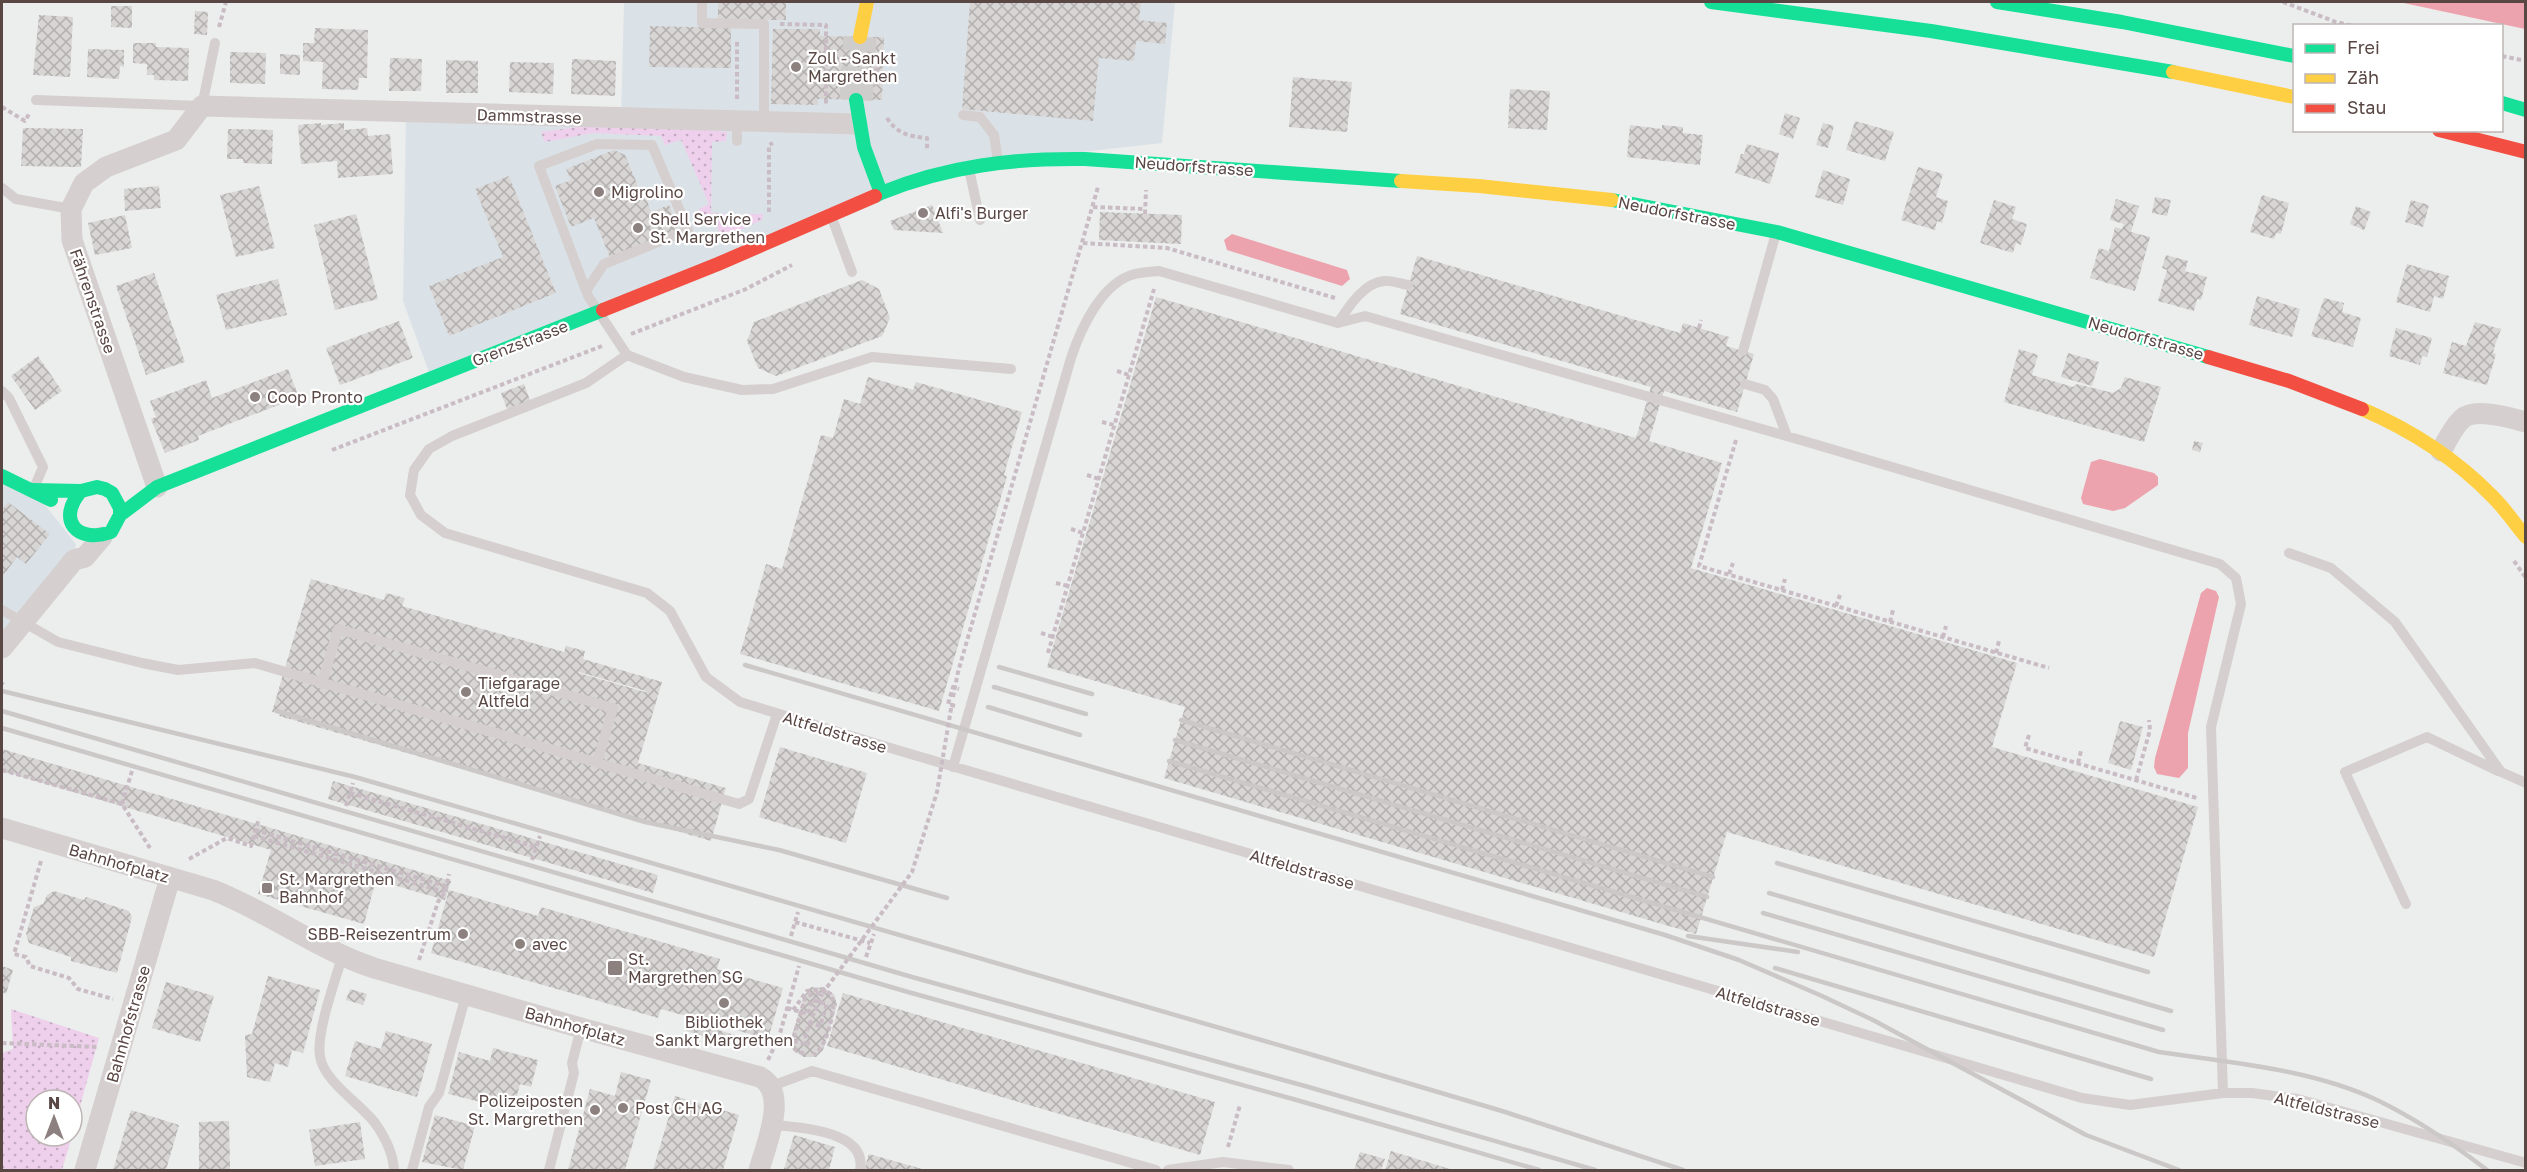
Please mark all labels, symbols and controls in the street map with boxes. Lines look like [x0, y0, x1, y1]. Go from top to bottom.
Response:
legend [2293, 24, 2503, 132]
text: Frei [2347, 36, 2380, 58]
place label: Zoll - Sankt Margrethen [808, 48, 897, 86]
marker: Zoll - Sankt Margrethen [789, 60, 803, 74]
text: Zäh [2347, 66, 2379, 88]
text: Stau [2347, 96, 2386, 118]
street label: Dammstrasse [476, 104, 582, 128]
street label: Neudorfstrasse [1134, 152, 1254, 180]
place label: Migrolino [611, 182, 683, 202]
marker: Migrolino [592, 185, 606, 199]
street label: Neudorfstrasse [1617, 192, 1737, 234]
place label: Alfi's Burger [935, 203, 1028, 223]
marker: Alfi's Burger [916, 206, 930, 220]
place label: Shell Service St. Margrethen [650, 209, 765, 247]
marker: Shell Service St. Margrethen [631, 221, 645, 235]
street label: Fährenstrasse [66, 246, 120, 356]
street label: Neudorfstrasse [2086, 312, 2206, 364]
street label: Grenzstrasse [469, 316, 571, 370]
place label: Coop Pronto [267, 387, 363, 407]
marker: Coop Pronto [248, 390, 262, 404]
place label: Tiefgarage Altfeld [478, 673, 560, 711]
marker: Tiefgarage Altfeld [459, 685, 473, 699]
street label: Altfeldstrasse [781, 707, 889, 757]
street label: Bahnhofplatz [67, 839, 171, 887]
street label: Altfeldstrasse [1248, 845, 1356, 893]
place label: St. Margrethen Bahnhof [279, 869, 394, 907]
marker: St. Margrethen Bahnhof [260, 881, 274, 895]
place label: SBB-Reisezentrum [308, 924, 451, 944]
marker: SBB-Reisezentrum [456, 927, 470, 941]
place label: avec [532, 934, 568, 954]
marker: avec [513, 937, 527, 951]
place label: St. Margrethen SG [628, 949, 743, 987]
marker: St. Margrethen SG [606, 959, 624, 977]
street label: Bahnhofstrasse [102, 963, 154, 1085]
street label: Altfeldstrasse [1714, 982, 1822, 1030]
marker: Bibliothek Sankt Margrethen [717, 996, 731, 1010]
street label: Bahnhofplatz [523, 1002, 627, 1050]
place label: Bibliothek Sankt Margrethen [655, 1012, 793, 1050]
street label: Altfeldstrasse [2272, 1087, 2382, 1133]
north arrow [24, 1088, 84, 1148]
place label: Polizeiposten St. Margrethen [468, 1091, 583, 1129]
text: N [48, 1093, 60, 1113]
place label: Post CH AG [635, 1098, 723, 1118]
marker: Post CH AG [616, 1101, 630, 1115]
marker: Polizeiposten St. Margrethen [588, 1103, 602, 1117]

